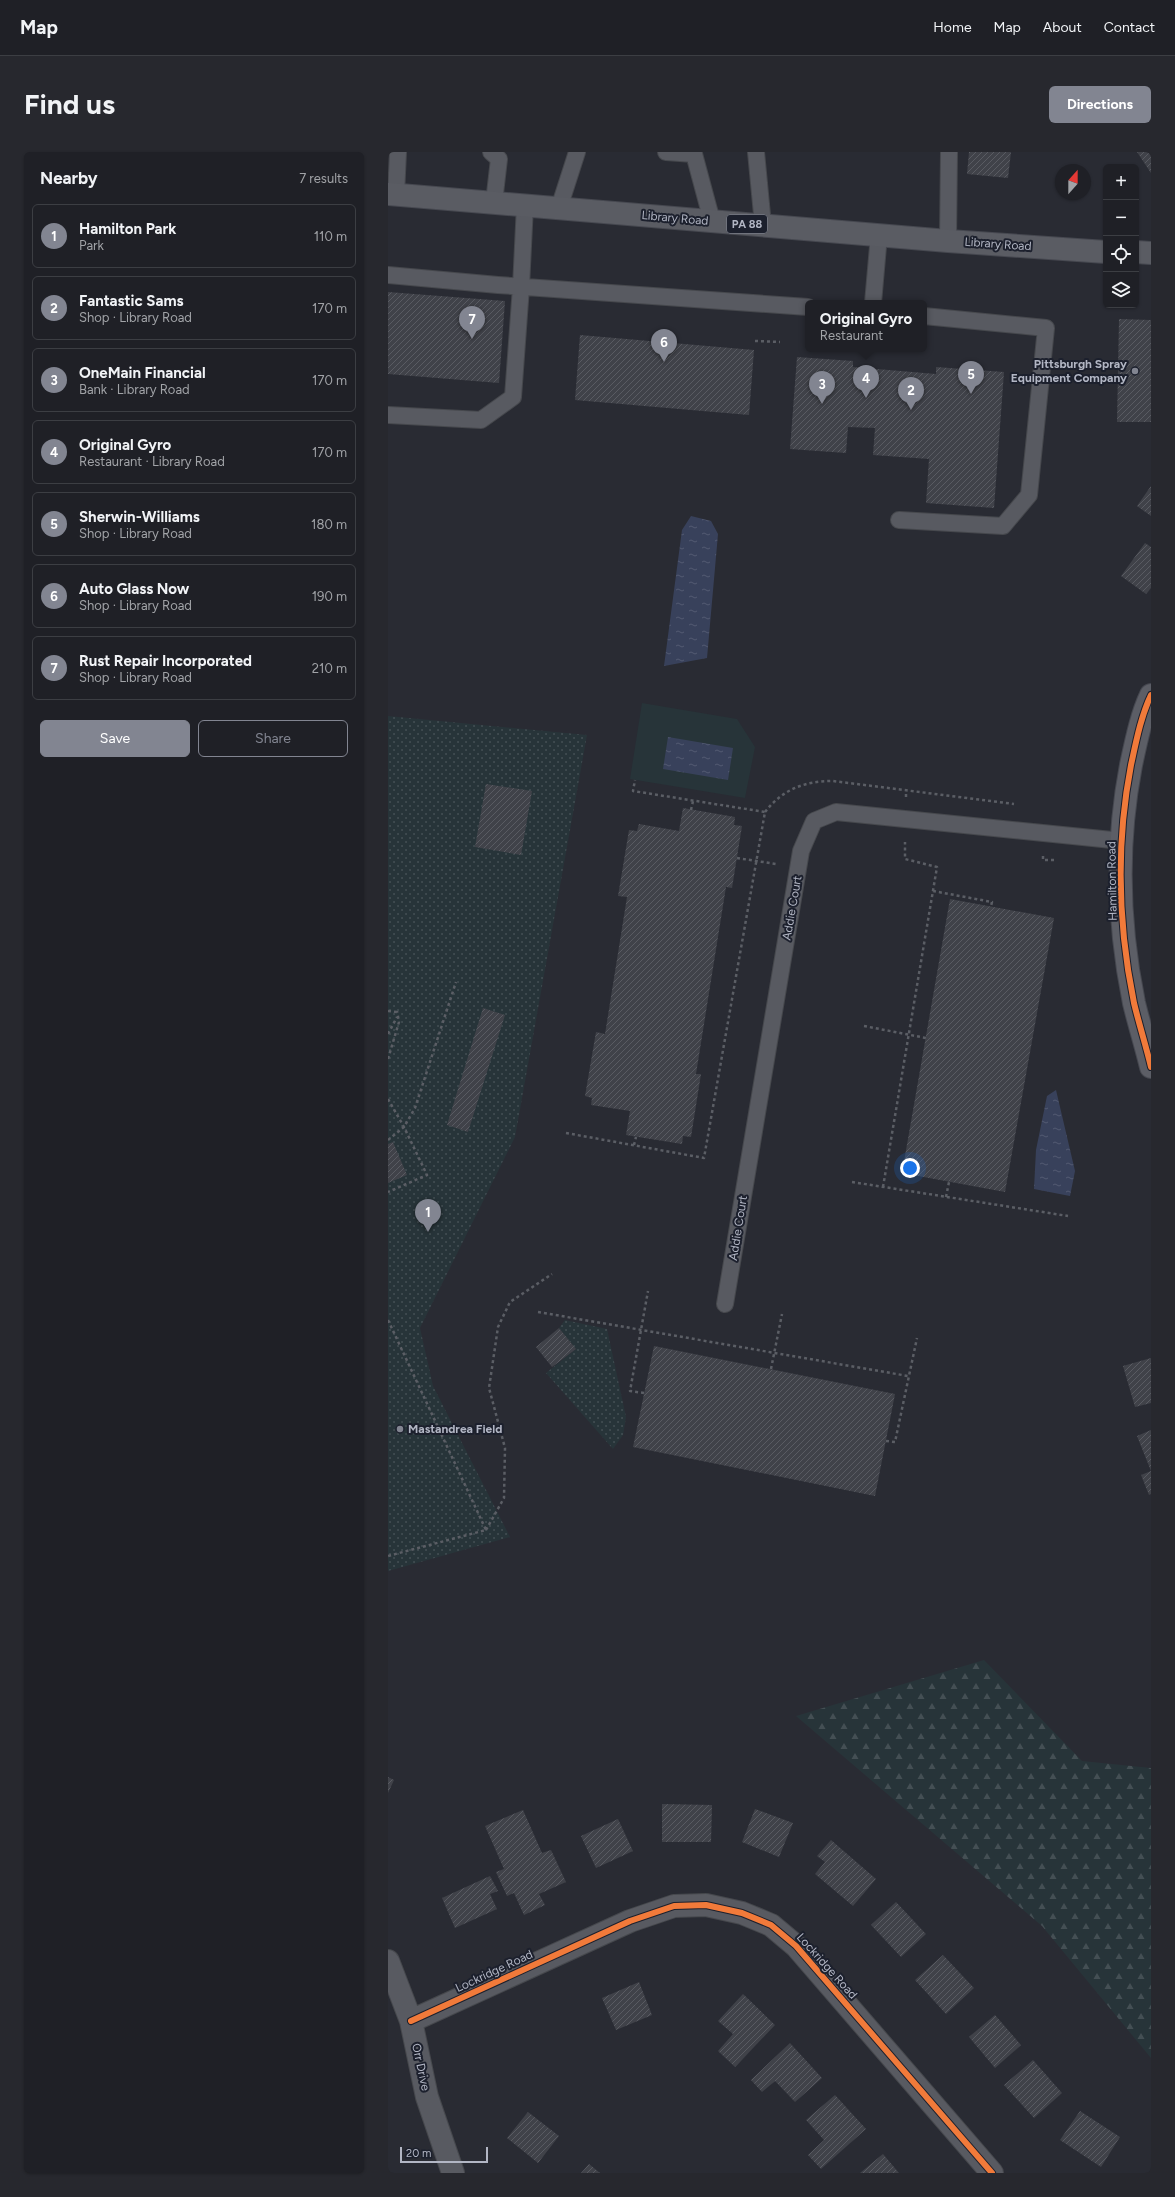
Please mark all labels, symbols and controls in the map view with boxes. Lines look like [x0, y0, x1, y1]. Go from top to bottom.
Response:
text: Map [20, 16, 58, 39]
text: Home [933, 19, 972, 36]
text: Map [994, 19, 1021, 36]
text: About [1043, 19, 1082, 36]
text: Contact [1104, 19, 1155, 36]
button: Directions [1049, 86, 1151, 123]
text: Find us [24, 87, 115, 121]
north arrow [1055, 164, 1091, 200]
map controls [1103, 164, 1139, 308]
button: + [1103, 164, 1139, 200]
text: Nearby [40, 168, 98, 188]
text: 7 results [299, 171, 348, 186]
button: − [1103, 200, 1139, 236]
street label: Library Road [641, 208, 709, 228]
road number: PA 88 [727, 215, 767, 233]
text: Hamilton Park [79, 220, 176, 238]
text: 1 [51, 229, 57, 244]
text: 110 m [314, 229, 347, 244]
street label: Library Road [964, 235, 1032, 253]
button: locate [1103, 236, 1139, 272]
text: Park [79, 238, 104, 253]
button: layers [1103, 272, 1139, 308]
text: Fantastic Sams [79, 292, 183, 310]
popup [805, 300, 927, 352]
text: 2 [50, 301, 58, 316]
text: 170 m [312, 301, 347, 316]
pin: 7 [459, 306, 485, 339]
text: Shop · Library Road [79, 310, 192, 325]
text: Original Gyro [820, 310, 912, 328]
text: Restaurant [820, 328, 883, 343]
pin: 6 [651, 329, 677, 362]
place label: Pittsburgh Spray Equipment Company [1011, 357, 1127, 385]
pin: 5 [958, 361, 984, 394]
text: OneMain Financial [79, 364, 206, 382]
pin: 4 [853, 365, 879, 398]
marker: Pittsburgh Spray Equipment Company [1130, 366, 1140, 376]
pin: 3 [809, 371, 835, 404]
text: 3 [50, 373, 58, 388]
text: 170 m [312, 373, 347, 388]
pin: 2 [898, 377, 924, 410]
text: Bank · Library Road [79, 382, 190, 397]
text: Original Gyro [79, 436, 171, 454]
text: 4 [50, 445, 58, 460]
text: 170 m [312, 445, 347, 460]
text: Restaurant · Library Road [79, 454, 225, 469]
text: Sherwin-Williams [79, 508, 200, 526]
text: 5 [50, 517, 58, 532]
text: 180 m [311, 517, 347, 532]
text: Shop · Library Road [79, 526, 192, 541]
text: Auto Glass Now [79, 580, 189, 598]
text: 6 [50, 589, 58, 604]
text: 190 m [312, 589, 347, 604]
text: Shop · Library Road [79, 598, 192, 613]
text: Rust Repair Incorporated [79, 652, 252, 670]
text: 7 [50, 661, 58, 676]
text: 210 m [312, 661, 347, 676]
text: Shop · Library Road [79, 670, 192, 685]
button: Save [40, 720, 190, 757]
button: Share [198, 720, 348, 757]
street label: Hamilton Road [1104, 841, 1120, 921]
street label: Addie Court [779, 874, 805, 941]
your location [900, 1158, 920, 1178]
street label: Addie Court [726, 1194, 750, 1261]
pin: 1 [415, 1199, 441, 1232]
place label: Mastandrea Field [408, 1422, 502, 1436]
marker: Mastandrea Field [395, 1424, 405, 1434]
street label: Lockridge Road [794, 1930, 860, 2002]
street label: Lockridge Road [453, 1947, 535, 1995]
street label: Orr Drive [409, 2042, 433, 2092]
scale bar [400, 2145, 488, 2164]
text: 20 m [406, 2147, 431, 2160]

